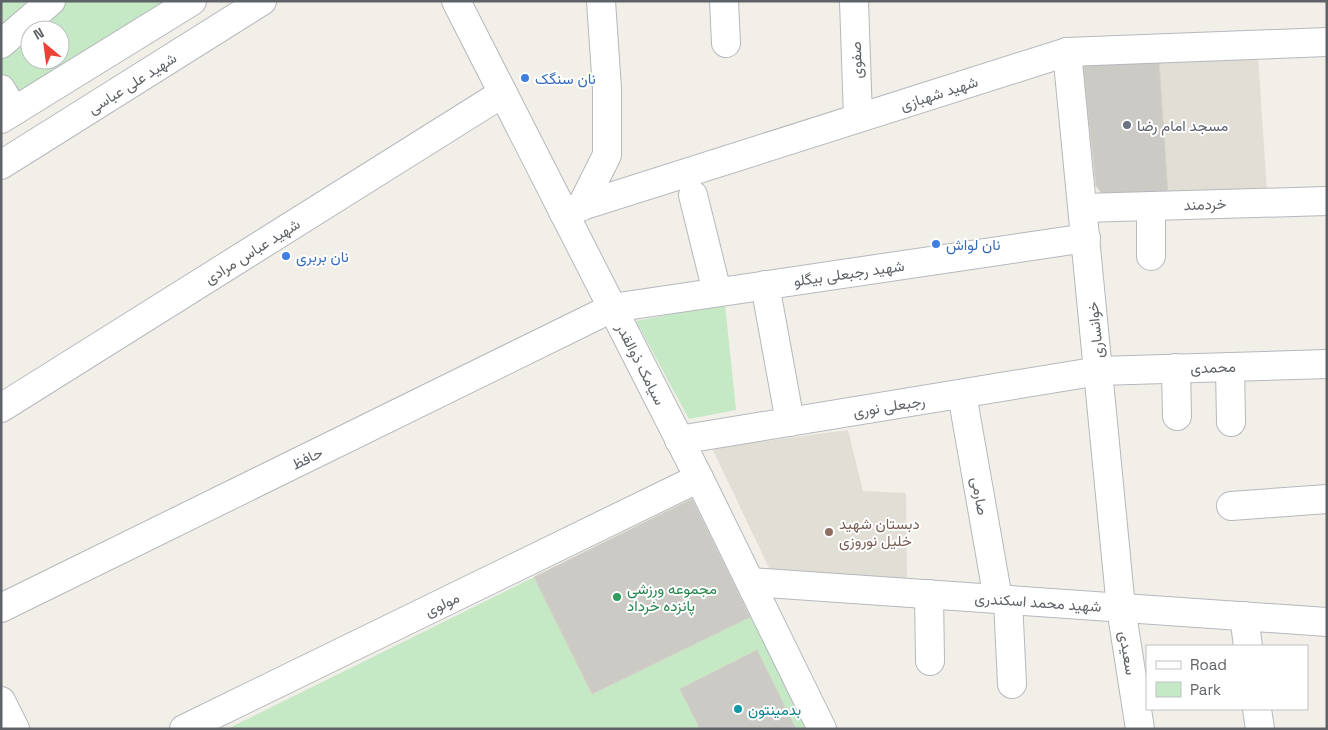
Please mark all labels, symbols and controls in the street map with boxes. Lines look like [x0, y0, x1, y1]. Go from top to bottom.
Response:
north arrow [20, 20, 70, 70]
text: N [30, 23, 47, 44]
street label: صفوی [846, 41, 867, 79]
street label: شهید علی عباسی [84, 48, 181, 119]
place label: نان سنگک [535, 69, 596, 88]
street label: شهید شهبازی [898, 71, 981, 115]
marker: نان سنگک [519, 72, 531, 84]
place label: مسجد امام رضا [1137, 116, 1228, 136]
marker: مسجد امام رضا [1121, 119, 1133, 131]
street label: خردمند [1183, 194, 1227, 214]
street label: شهید عباس مرادی [201, 214, 304, 289]
place label: نان لواش [946, 235, 1000, 255]
marker: نان لواش [930, 238, 942, 250]
place label: نان بربری [296, 247, 349, 267]
marker: نان بربری [280, 250, 292, 262]
street label: شهید رجبعلی بیگلو [792, 256, 906, 291]
street label: خوانساری [1083, 301, 1108, 359]
street label: سیامک ذوالقدر [612, 319, 670, 408]
street label: محمدی [1190, 357, 1236, 378]
street label: رجبعلی نوری [852, 391, 927, 422]
street label: حافظ [288, 442, 326, 474]
street label: صارمی [966, 475, 993, 517]
place label: دبستان شهید خلیل نوروزی [839, 514, 920, 551]
marker: دبستان شهید خلیل نوروزی [823, 526, 835, 538]
place label: مجموعه ورزشی پانزده خرداد [627, 579, 717, 616]
street label: مولوی [422, 588, 463, 621]
street label: شهید محمد اسکندری [974, 588, 1102, 617]
marker: مجموعه ورزشی پانزده خرداد [611, 591, 623, 603]
street label: سعیدی [1114, 630, 1141, 677]
legend [1146, 645, 1308, 710]
text: Road [1190, 655, 1227, 674]
text: Park [1190, 680, 1221, 699]
place label: بدمینتون [748, 700, 801, 719]
marker: بدمینتون [732, 703, 744, 715]

